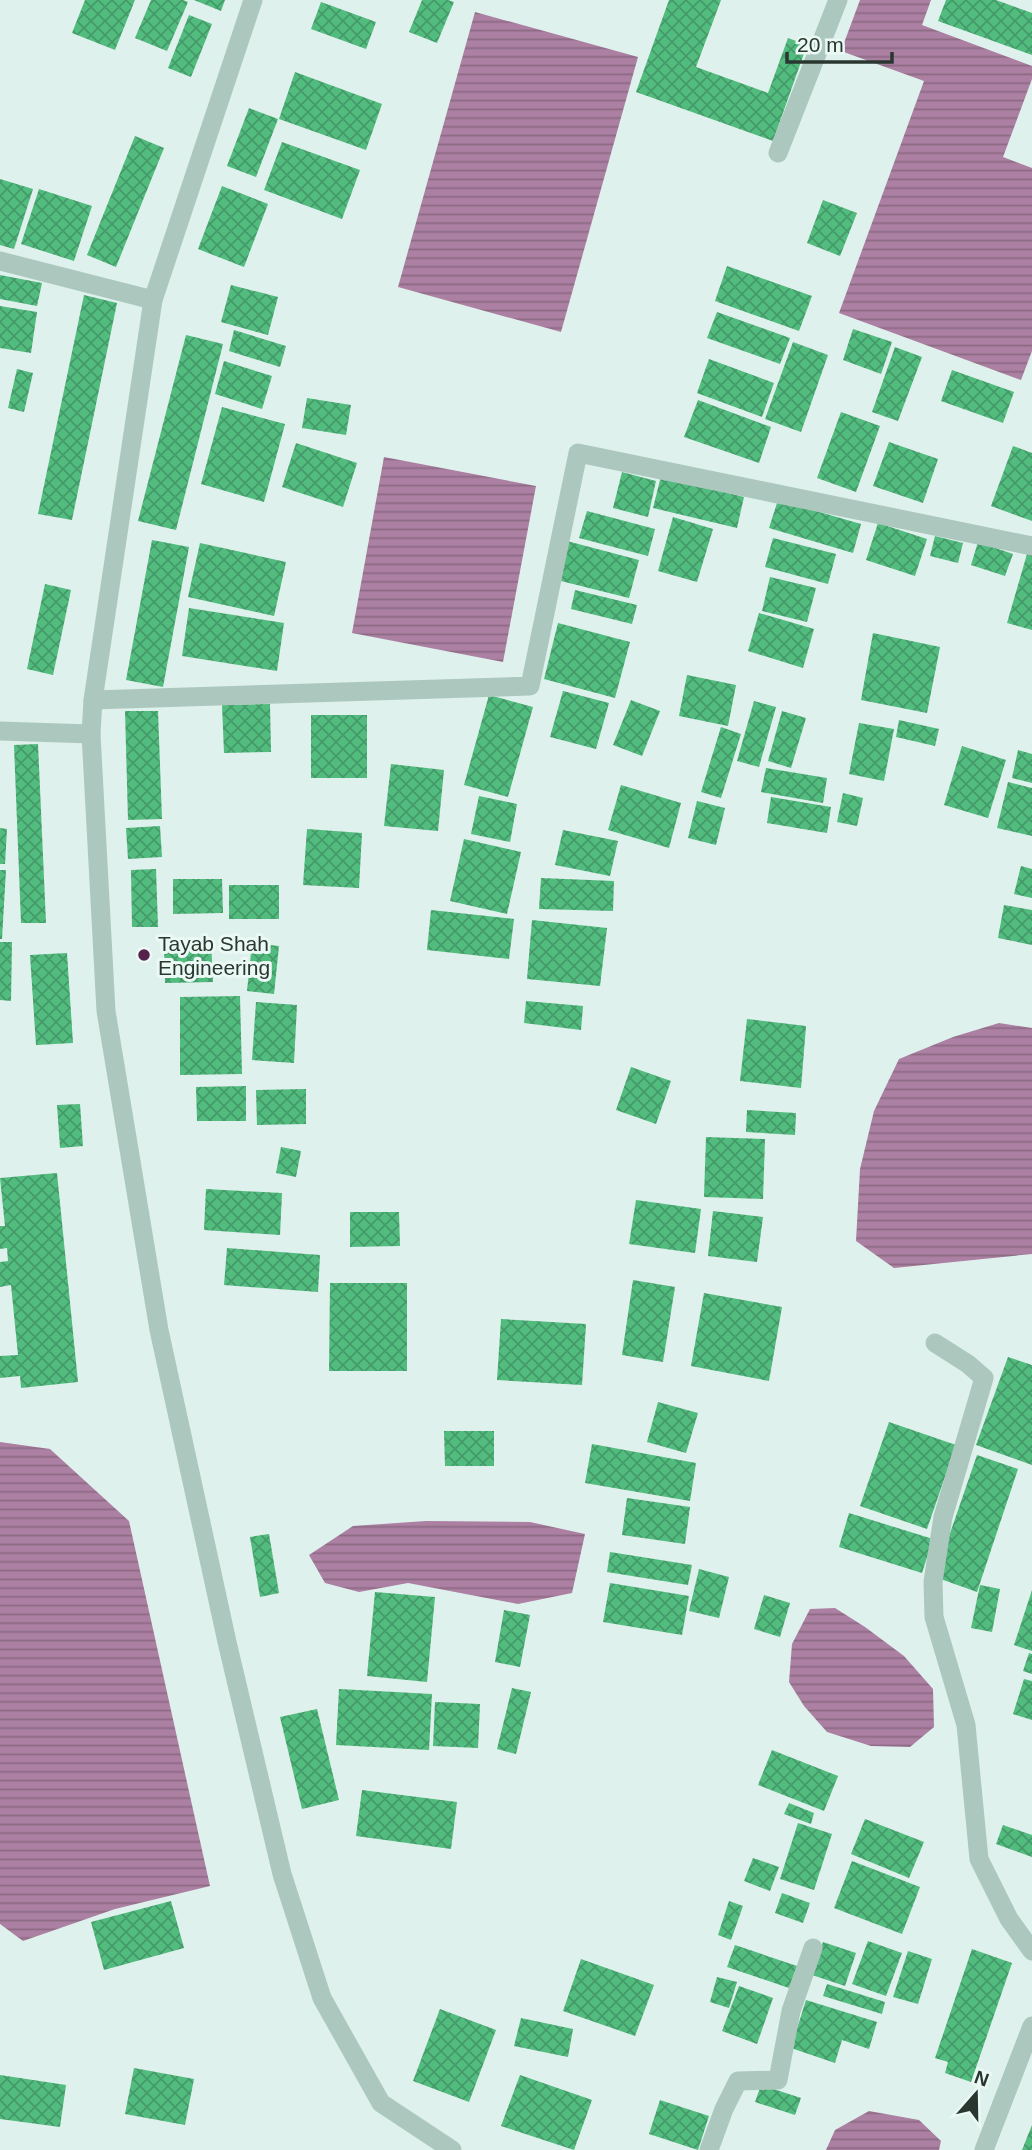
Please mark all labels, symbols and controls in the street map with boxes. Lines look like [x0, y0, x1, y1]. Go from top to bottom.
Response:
scale bar [787, 21, 892, 65]
text: 20 m [797, 33, 844, 56]
place label: Tayab Shah Engineering [158, 932, 270, 979]
marker: Tayab Shah Engineering [136, 947, 152, 963]
north arrow [941, 2059, 1011, 2129]
text: N [972, 2066, 992, 2091]

